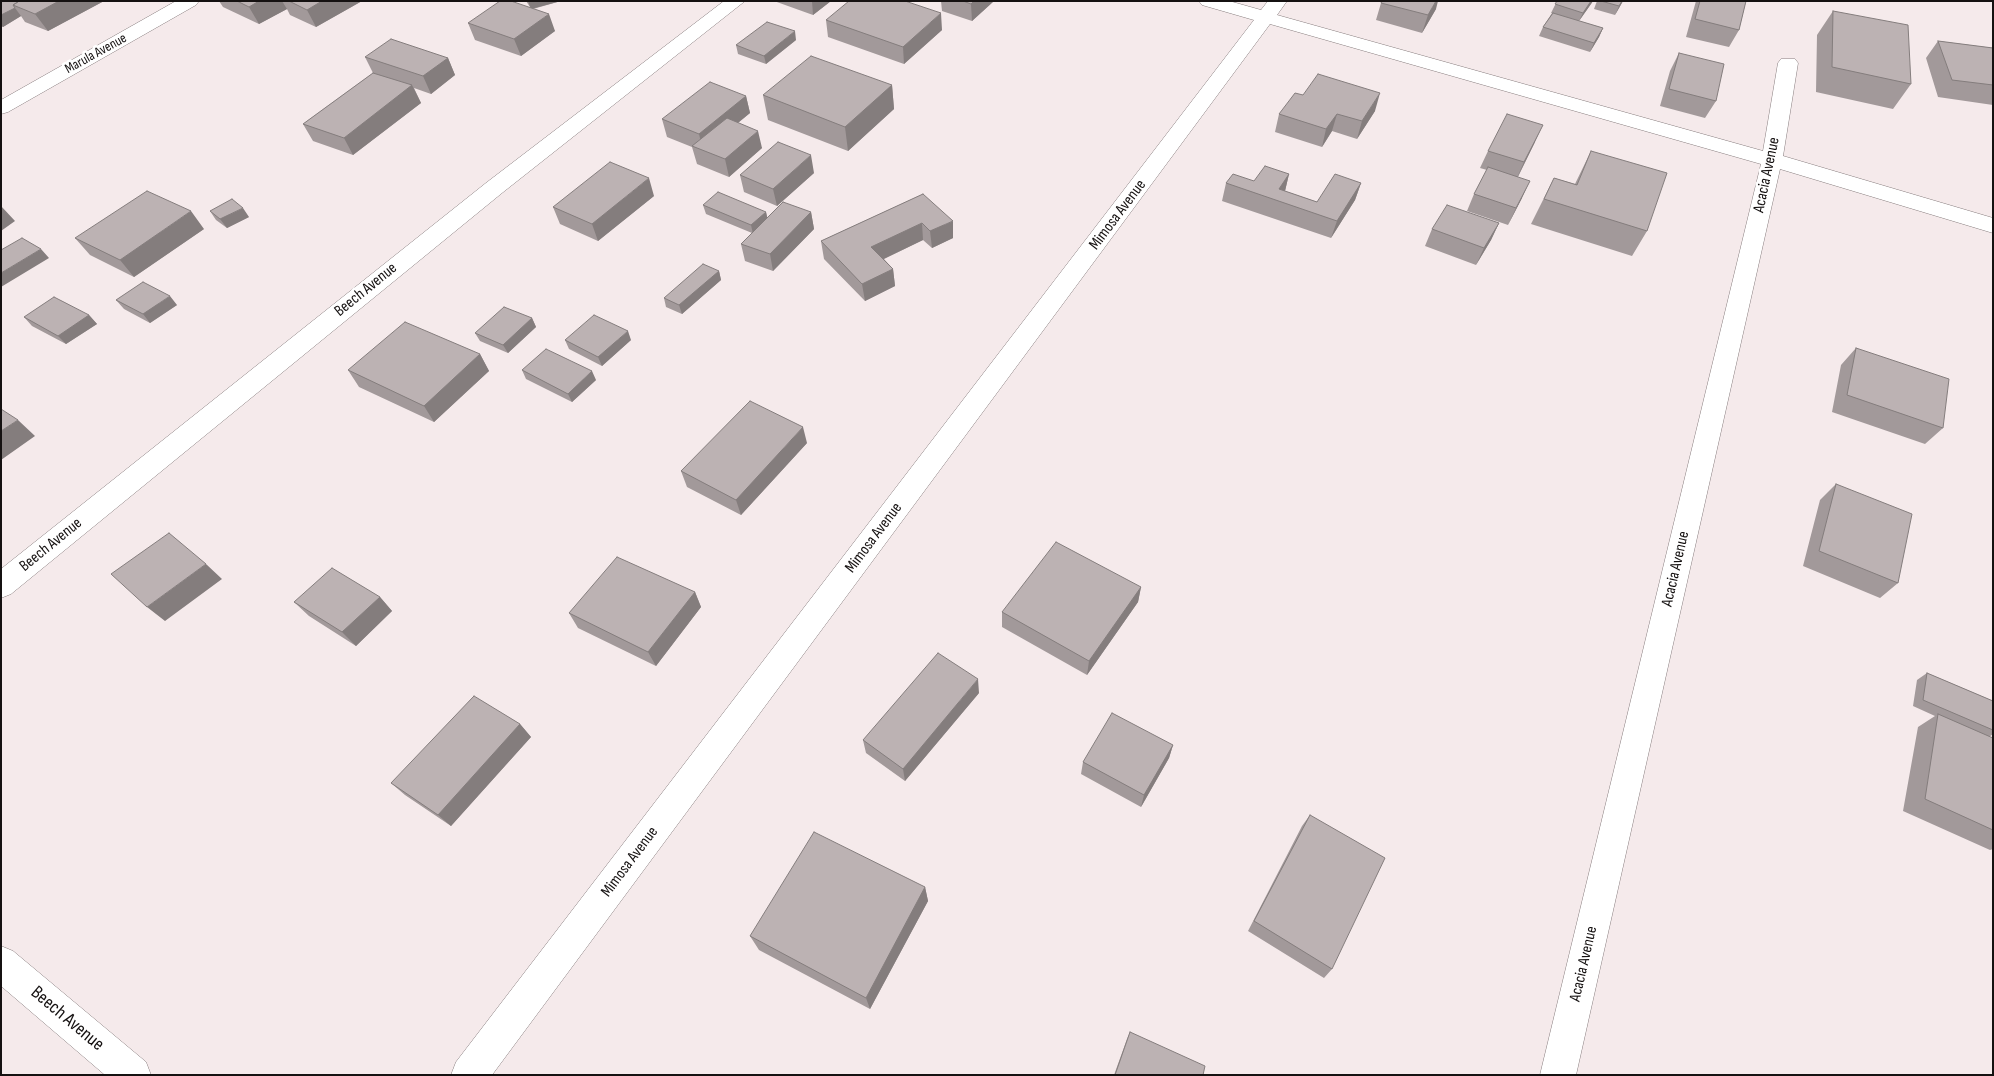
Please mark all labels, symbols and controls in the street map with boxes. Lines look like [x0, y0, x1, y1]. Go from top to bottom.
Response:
street label: Marula Avenue [62, 30, 130, 78]
street label: Acacia Avenue [1750, 136, 1784, 214]
street label: Mimosa Avenue [1085, 176, 1151, 254]
street label: Beech Avenue [331, 259, 401, 321]
street label: Mimosa Avenue [841, 499, 907, 577]
street label: Beech Avenue [16, 514, 86, 576]
street label: Acacia Avenue [1658, 530, 1694, 608]
street label: Mimosa Avenue [597, 823, 663, 901]
street label: Acacia Avenue [1566, 925, 1602, 1003]
street label: Beech Avenue [26, 982, 108, 1056]

